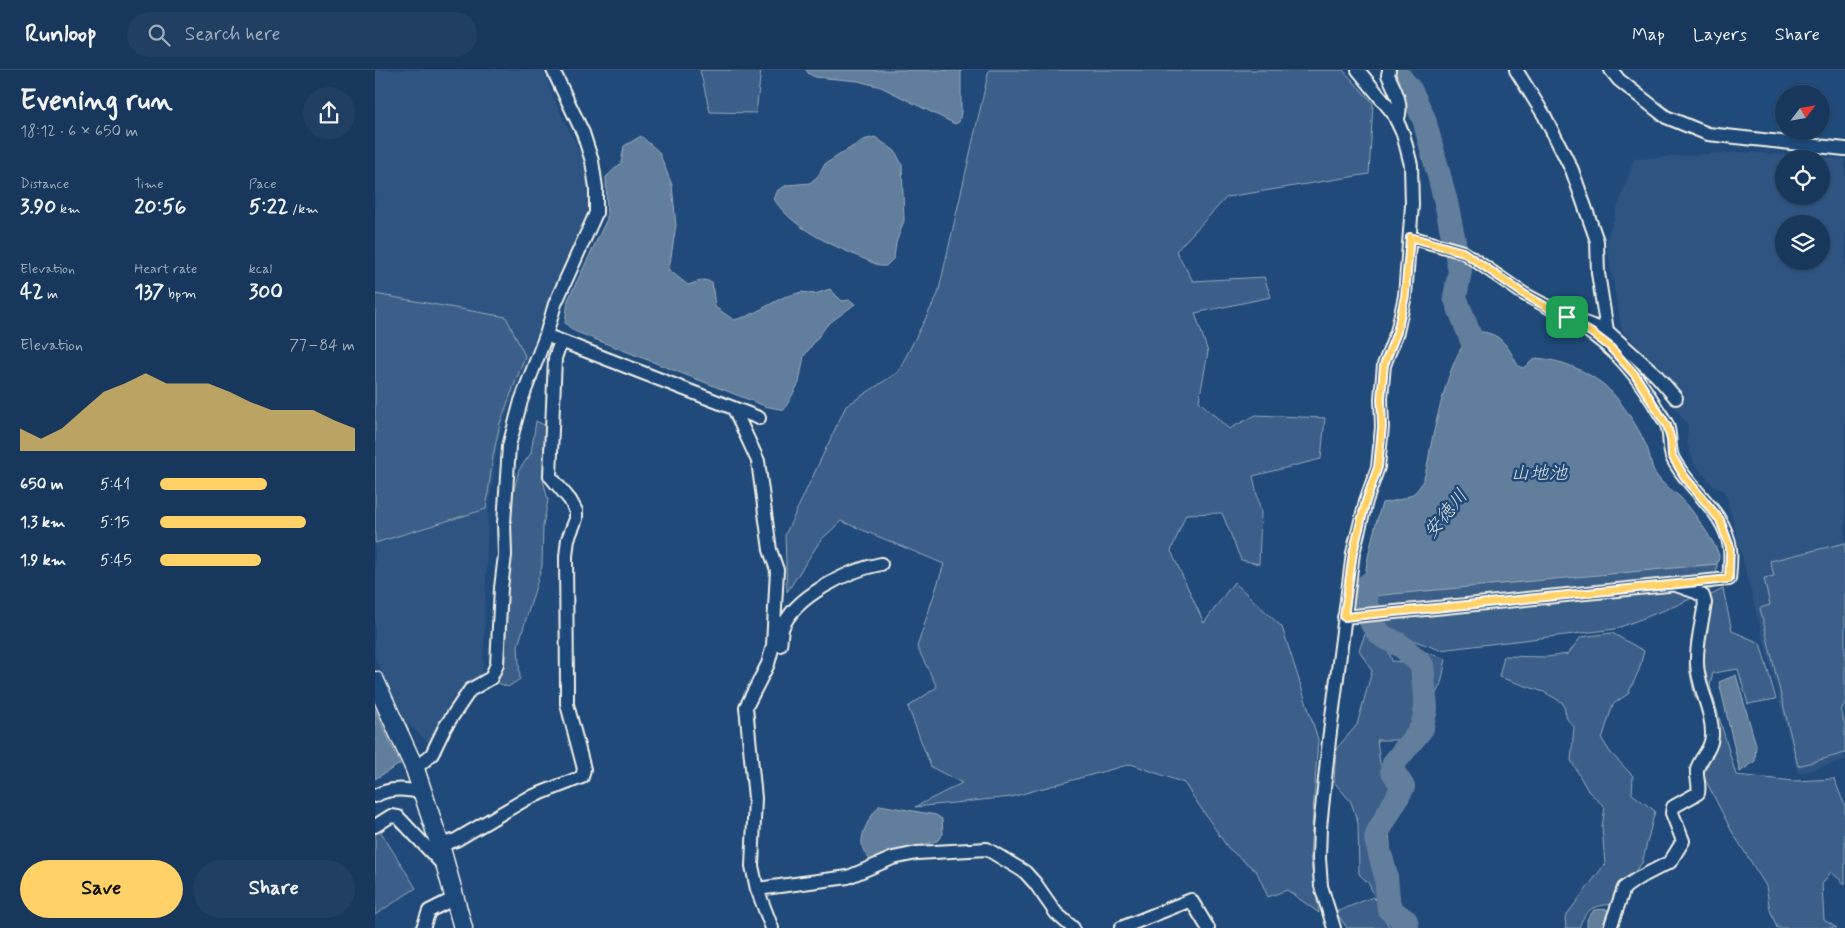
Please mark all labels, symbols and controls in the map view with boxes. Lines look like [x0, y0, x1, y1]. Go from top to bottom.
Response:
search box [127, 12, 477, 57]
text: Runloop [25, 19, 97, 50]
icon: search [145, 21, 173, 49]
text: Search here [185, 22, 280, 47]
text: Map [1632, 23, 1665, 47]
text: Layers [1693, 23, 1747, 47]
text: Share [1775, 23, 1820, 47]
text: Evening run [20, 83, 173, 120]
north arrow [1775, 85, 1830, 140]
map controls [1775, 85, 1830, 270]
button: share [303, 87, 355, 139]
text: 18:12 · 6 × 650 m [20, 121, 138, 142]
button: locate [1775, 150, 1830, 205]
text: Distance [20, 175, 69, 193]
text: Time [134, 175, 164, 193]
text: Pace [249, 175, 277, 193]
text: 3.90 [20, 193, 56, 221]
text: 20:56 [134, 193, 186, 221]
text: 5:22 [249, 193, 288, 221]
text: km [56, 200, 80, 218]
text: /km [288, 200, 319, 218]
button: layers [1775, 215, 1830, 270]
text: Elevation [20, 260, 75, 278]
text: Heart rate [134, 260, 197, 278]
text: kcal [249, 260, 272, 278]
text: 42 [20, 278, 43, 306]
text: 137 [134, 278, 164, 306]
text: 300 [249, 278, 283, 306]
text: m [43, 285, 58, 303]
text: bpm [164, 285, 196, 303]
pin [1546, 296, 1588, 338]
icon: arrive [1553, 303, 1581, 331]
text: Elevation [20, 335, 83, 356]
text: 77–84 m [289, 335, 355, 356]
water label: 山地池 [1510, 461, 1568, 486]
text: 650 m [20, 474, 63, 495]
text: 5:41 [100, 474, 130, 495]
water label: 安徳川 [1418, 484, 1474, 544]
text: 1.3 km [20, 512, 65, 533]
text: 5:15 [100, 512, 130, 533]
text: 1.9 km [20, 550, 66, 571]
text: 5:45 [100, 550, 132, 571]
button: Save [20, 860, 183, 918]
button: Share [193, 860, 355, 918]

